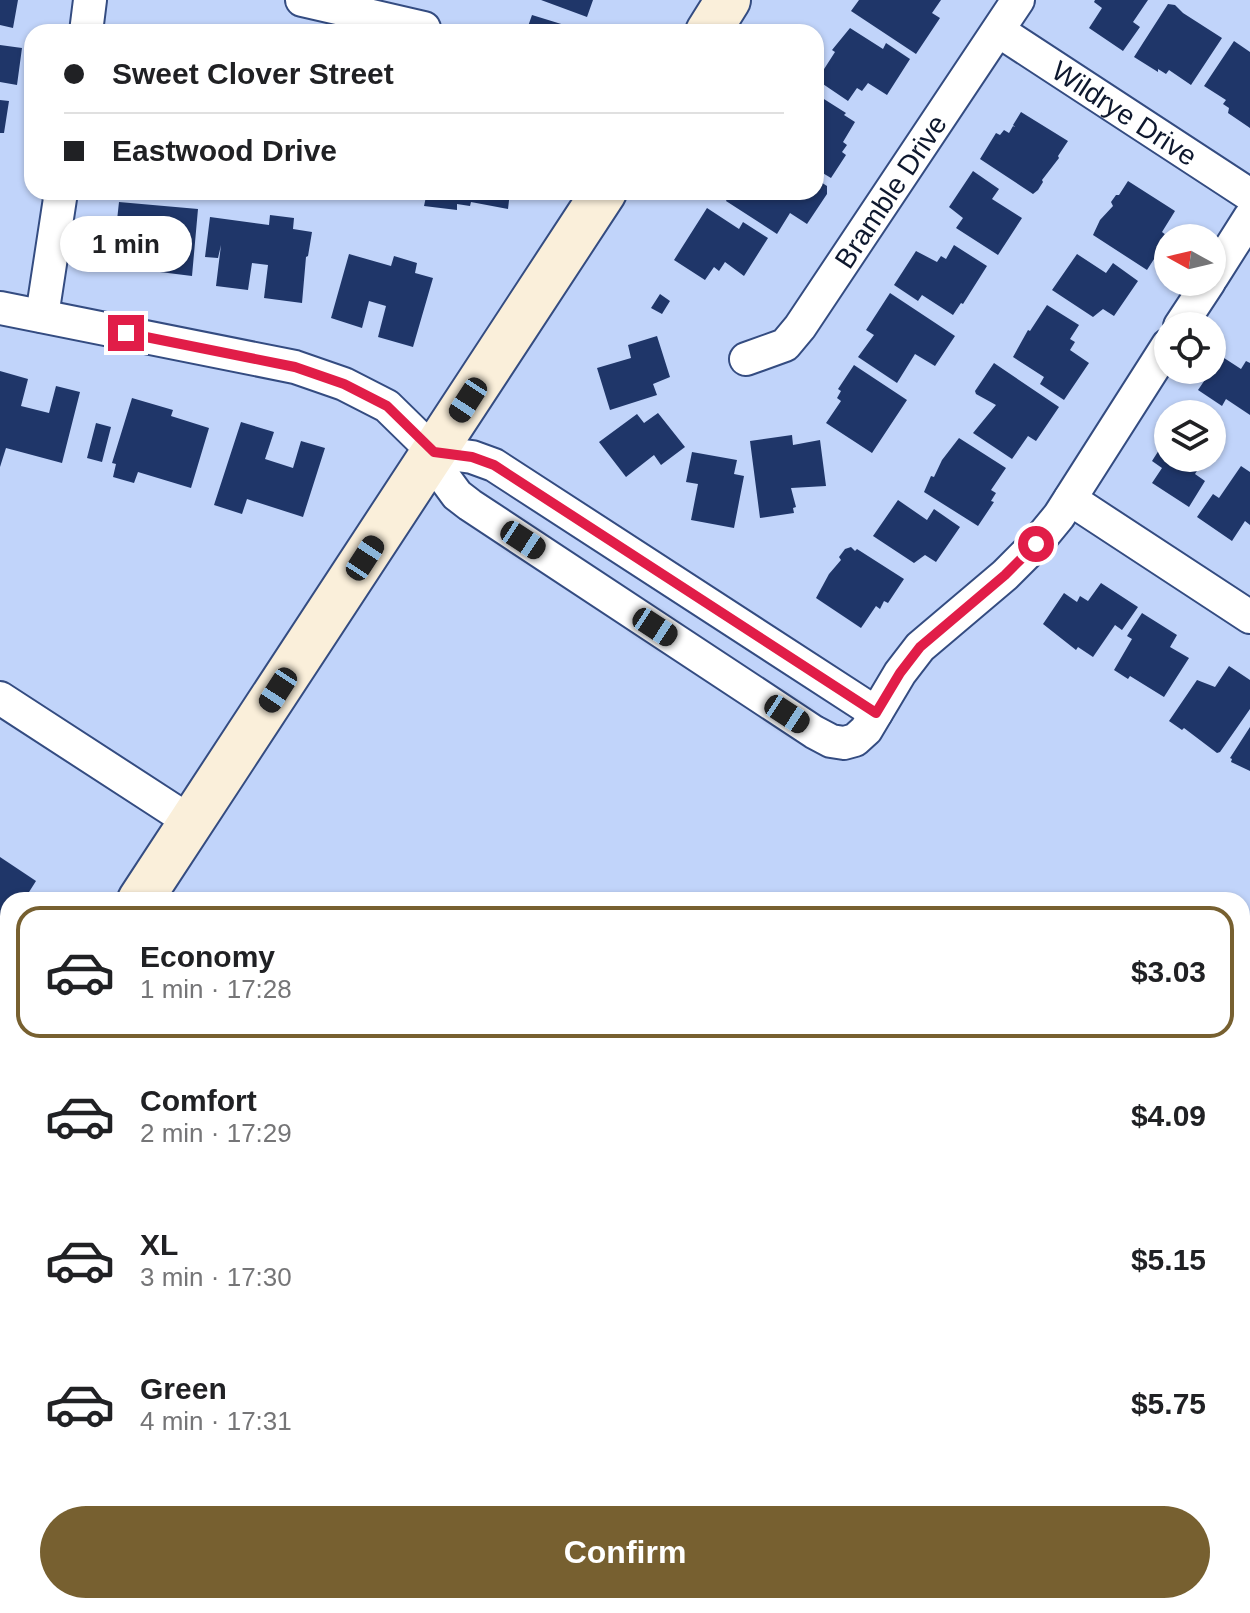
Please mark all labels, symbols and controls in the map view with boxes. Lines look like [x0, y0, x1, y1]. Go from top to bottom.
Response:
street label: Wildrye Drive [1046, 55, 1202, 172]
text: Sweet Clover Street [112, 57, 394, 90]
street label: Bramble Drive [829, 109, 953, 274]
text: Eastwood Drive [112, 134, 337, 167]
callout: 1 min [60, 217, 192, 273]
north arrow [1154, 224, 1226, 296]
map controls [1154, 224, 1226, 472]
text: 1 min [92, 229, 160, 259]
button: locate [1154, 312, 1226, 384]
route end [108, 315, 144, 351]
car [445, 373, 491, 427]
button: layers [1154, 400, 1226, 472]
car [496, 517, 550, 563]
route start [1018, 526, 1054, 562]
car [342, 531, 388, 585]
car [628, 604, 682, 650]
car [255, 663, 301, 717]
car [760, 691, 814, 737]
icon: car [44, 936, 116, 1008]
text: Economy [140, 940, 275, 973]
text: $3.03 [1131, 955, 1206, 988]
text: 1 min · 17:28 [140, 974, 292, 1004]
icon: car [44, 1080, 116, 1152]
text: Comfort [140, 1084, 257, 1117]
text: $4.09 [1131, 1099, 1206, 1132]
text: 2 min · 17:29 [140, 1118, 292, 1148]
icon: car [44, 1224, 116, 1296]
text: XL [140, 1228, 178, 1261]
text: $5.15 [1131, 1243, 1206, 1276]
text: 3 min · 17:30 [140, 1262, 292, 1292]
icon: car [44, 1368, 116, 1440]
text: Green [140, 1372, 227, 1405]
text: $5.75 [1131, 1387, 1206, 1420]
text: 4 min · 17:31 [140, 1406, 292, 1436]
button: Confirm [40, 1506, 1210, 1598]

